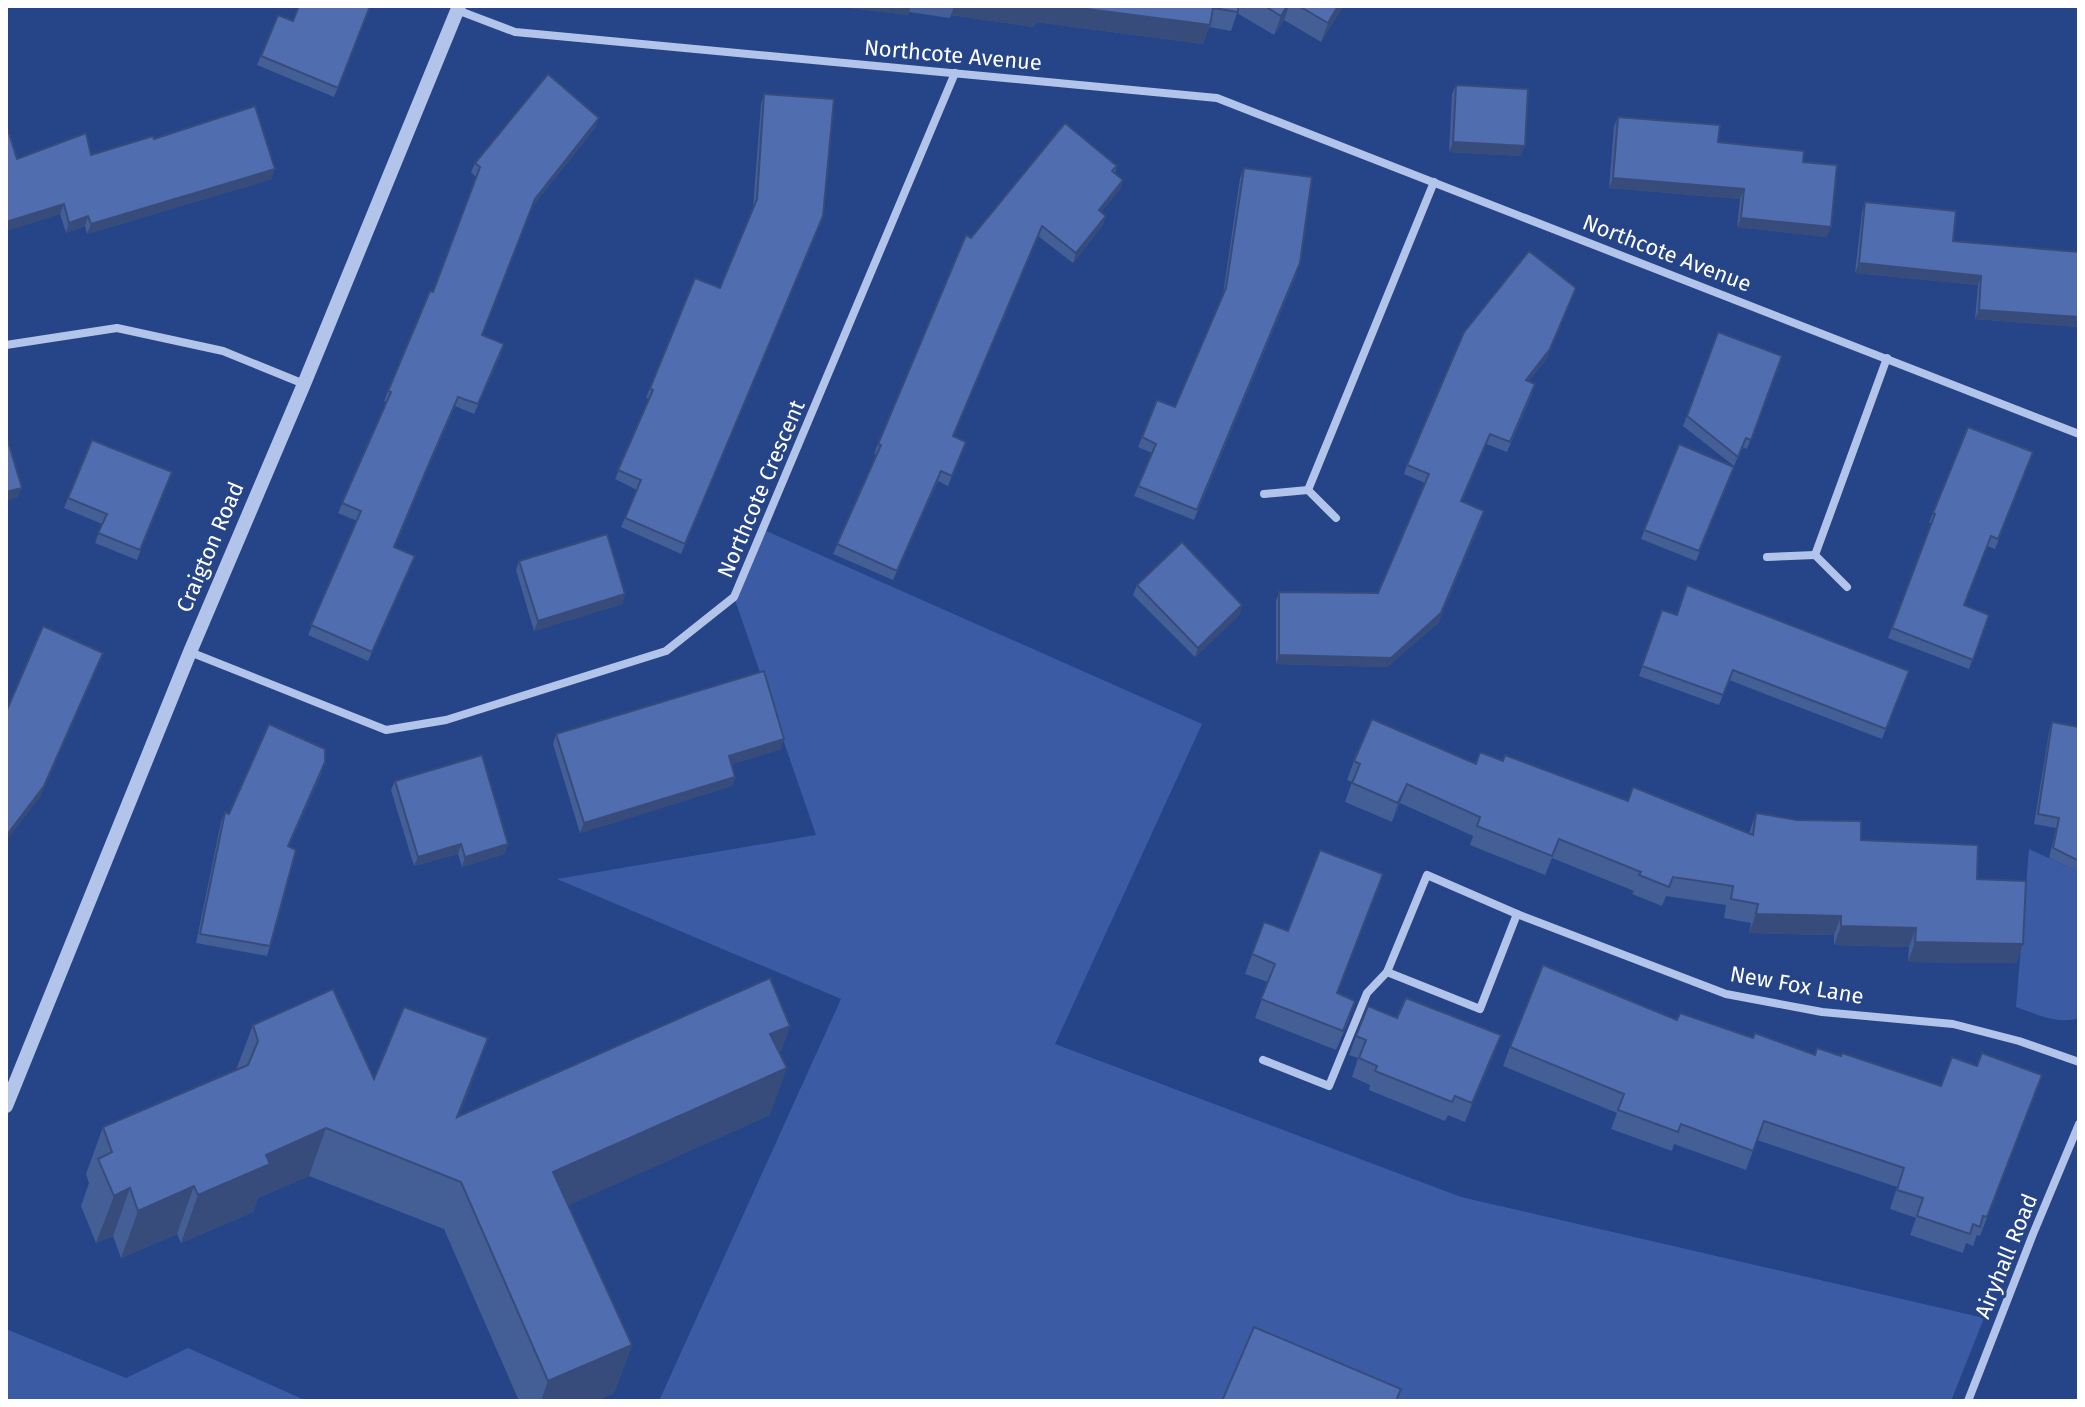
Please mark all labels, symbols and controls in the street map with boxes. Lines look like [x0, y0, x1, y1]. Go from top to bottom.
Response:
street label: Northcote Avenue [863, 34, 1043, 76]
street label: Northcote Avenue [1579, 208, 1755, 298]
street label: Northcote Crescent [711, 396, 811, 582]
street label: Craigton Road [170, 478, 250, 616]
street label: New Fox Lane [1728, 960, 1866, 1010]
street label: Airyhall Road [1969, 1190, 2043, 1322]

